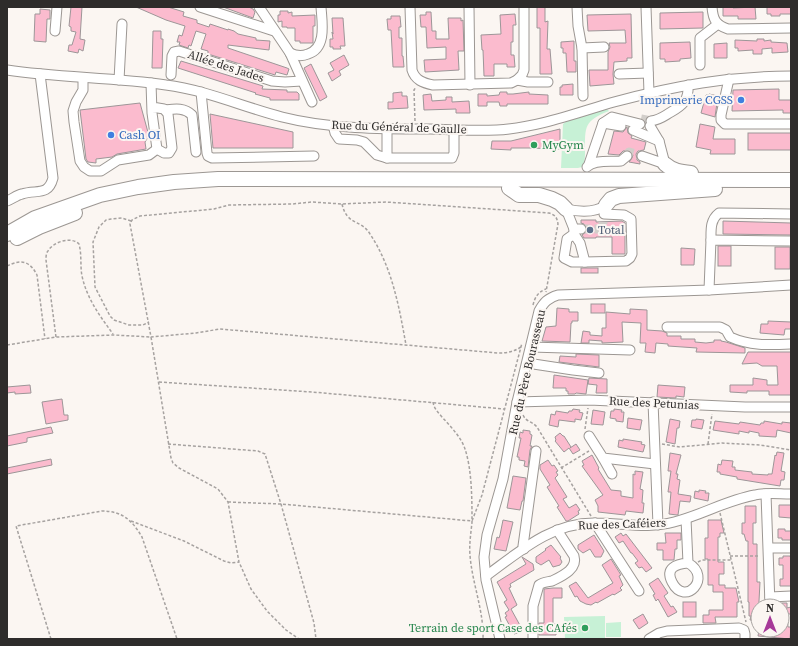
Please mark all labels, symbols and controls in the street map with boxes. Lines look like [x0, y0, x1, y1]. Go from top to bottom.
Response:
street label: Allée des Jades [186, 46, 266, 86]
place label: Imprimerie CGSS [640, 92, 733, 108]
marker: Imprimerie CGSS [736, 95, 746, 105]
street label: Rue du Général de Gaulle [331, 117, 467, 137]
place label: Cash OI [119, 127, 160, 143]
marker: Cash OI [106, 130, 116, 140]
place label: MyGym [542, 137, 584, 153]
marker: MyGym [529, 140, 539, 150]
place label: Total [598, 222, 625, 238]
marker: Total [585, 225, 595, 235]
street label: Rue du Père Bourasseau [505, 308, 549, 436]
street label: Rue des Petunias [608, 393, 700, 413]
street label: Rue des Caféiers [578, 514, 666, 534]
north arrow [750, 598, 790, 638]
text: N [766, 601, 774, 616]
place label: Terrain de sport Case des CAfés [409, 620, 577, 636]
marker: Terrain de sport Case des CAfés [580, 623, 590, 633]

